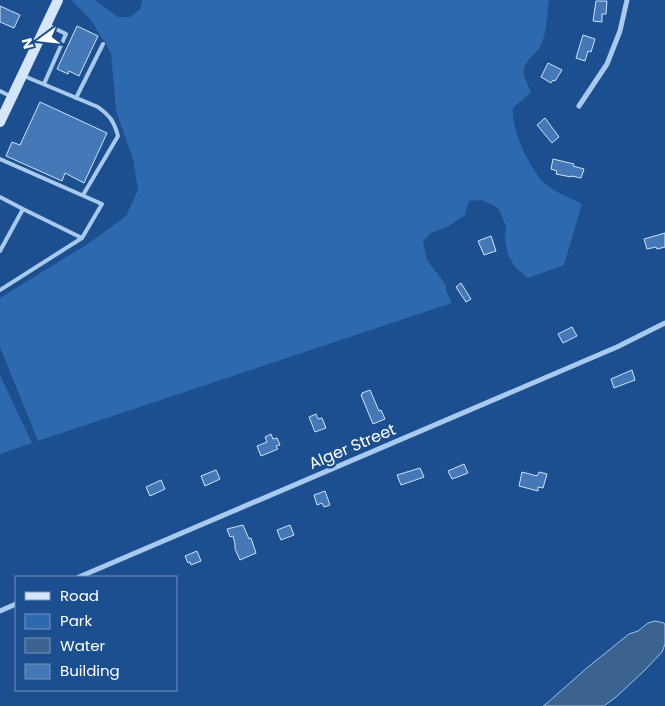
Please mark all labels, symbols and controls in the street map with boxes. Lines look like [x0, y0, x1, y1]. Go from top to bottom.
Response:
north arrow [15, 15, 65, 65]
text: N [16, 36, 38, 51]
street label: Alger Street [305, 418, 399, 475]
legend [15, 576, 178, 691]
text: Road [60, 585, 99, 606]
text: Park [60, 610, 92, 631]
text: Water [60, 635, 106, 656]
text: Building [60, 660, 120, 681]

